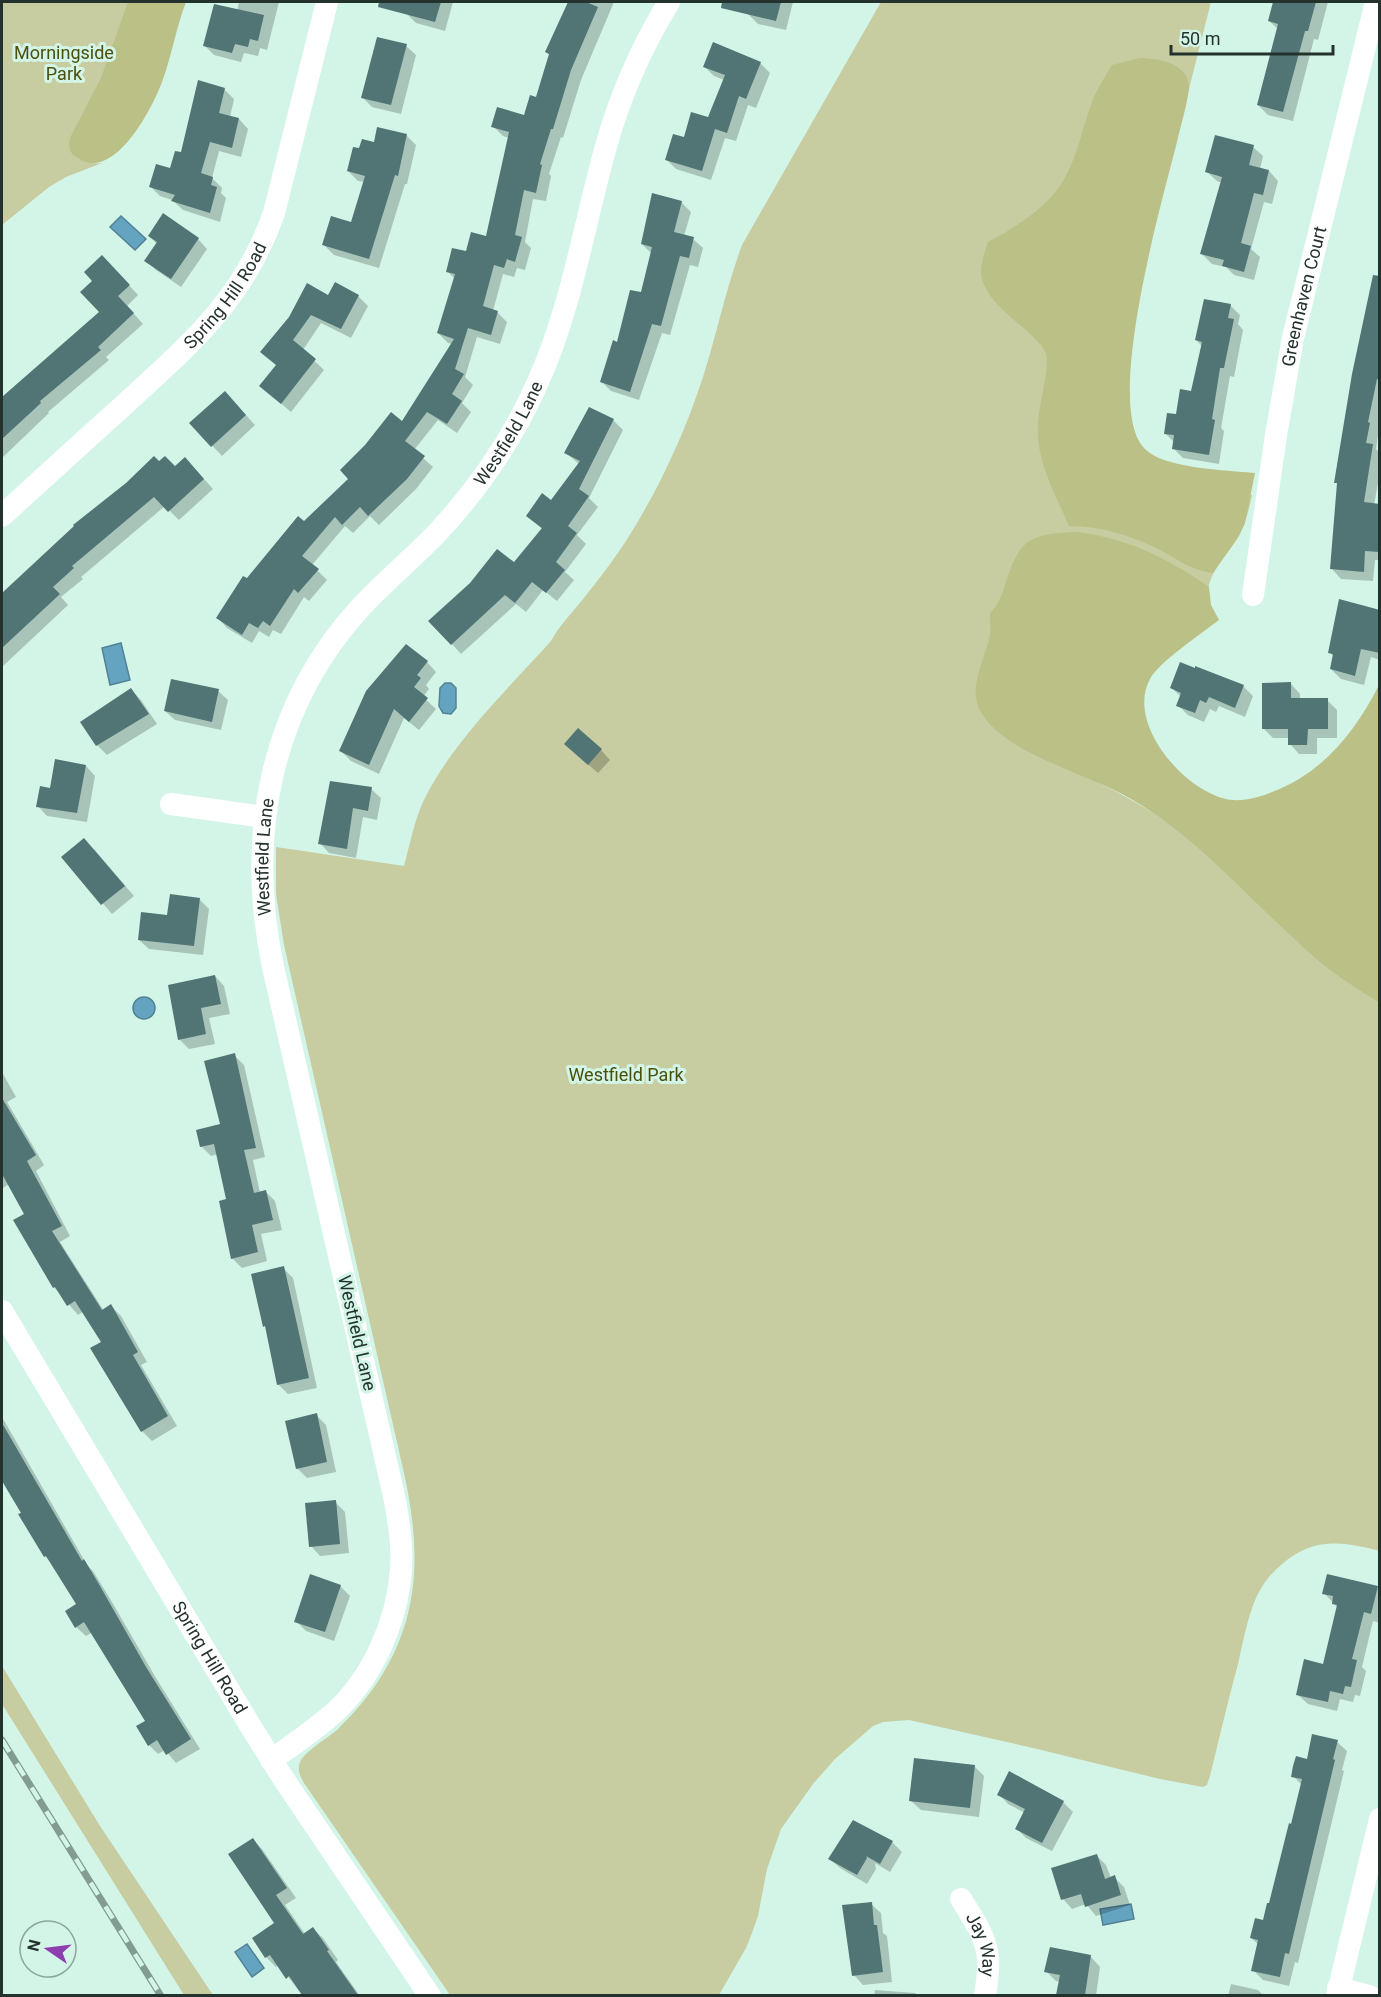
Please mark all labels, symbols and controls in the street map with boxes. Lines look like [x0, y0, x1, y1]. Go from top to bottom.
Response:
scale bar [1171, 18, 1333, 56]
text: 50 m [1180, 28, 1220, 49]
park label: Morningside Park [14, 42, 114, 84]
street label: Greenhaven Court [1277, 224, 1330, 368]
street label: Spring Hill Road [179, 239, 271, 353]
street label: Westfield Lane [469, 378, 547, 490]
street label: Westfield Lane [251, 797, 278, 917]
park label: Westfield Park [568, 1064, 684, 1085]
street label: Westfield Lane [334, 1273, 381, 1393]
street label: Spring Hill Road [168, 1597, 252, 1718]
street label: Jay Way [962, 1908, 999, 1978]
north arrow [18, 1919, 78, 1979]
text: N [23, 1938, 45, 1953]

